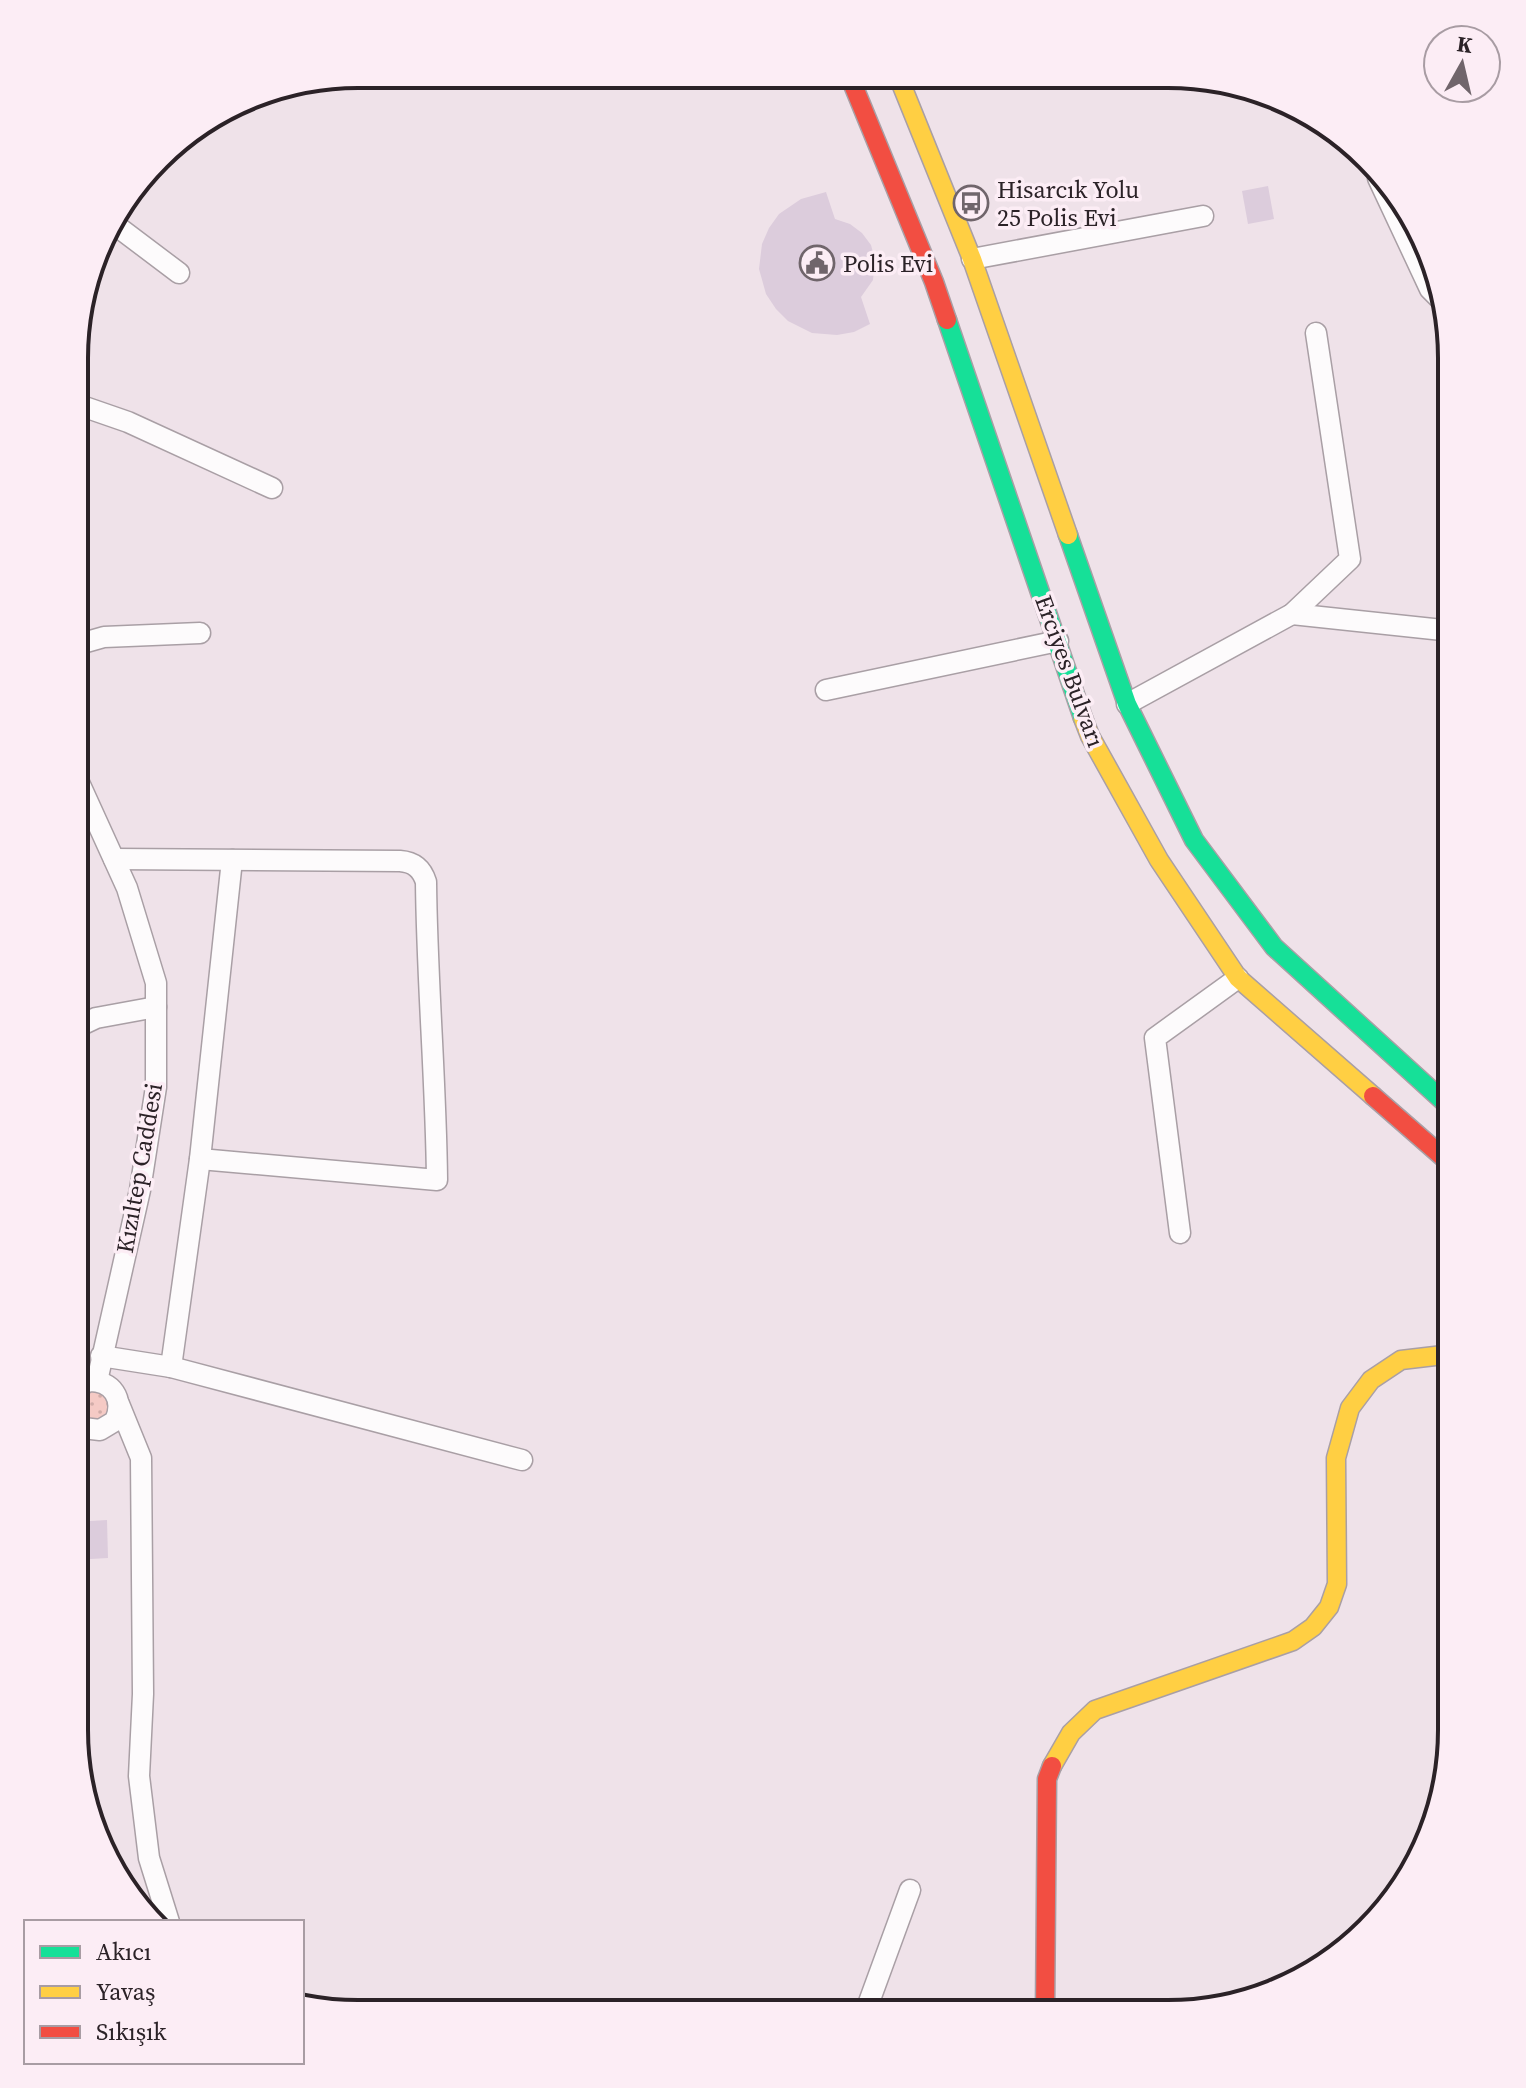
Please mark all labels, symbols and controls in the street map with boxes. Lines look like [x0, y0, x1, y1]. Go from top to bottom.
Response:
north arrow [1422, 24, 1502, 104]
text: K [1455, 28, 1475, 60]
place label: Hisarcık Yolu 25 Polis Evi [997, 173, 1139, 234]
bus stop icon: Hisarcık Yolu 25 Polis Evi [952, 184, 990, 222]
public building icon: Polis Evi [798, 244, 836, 282]
place label: Polis Evi [843, 247, 933, 280]
street label: Erciyes Bulvarı [1027, 590, 1113, 752]
street label: Kızıltep Caddesi [108, 1080, 170, 1256]
legend [24, 1920, 304, 2064]
text: Akıcı [96, 1935, 151, 1968]
text: Yavaş [96, 1975, 155, 2008]
text: Sıkışık [96, 2015, 167, 2048]

